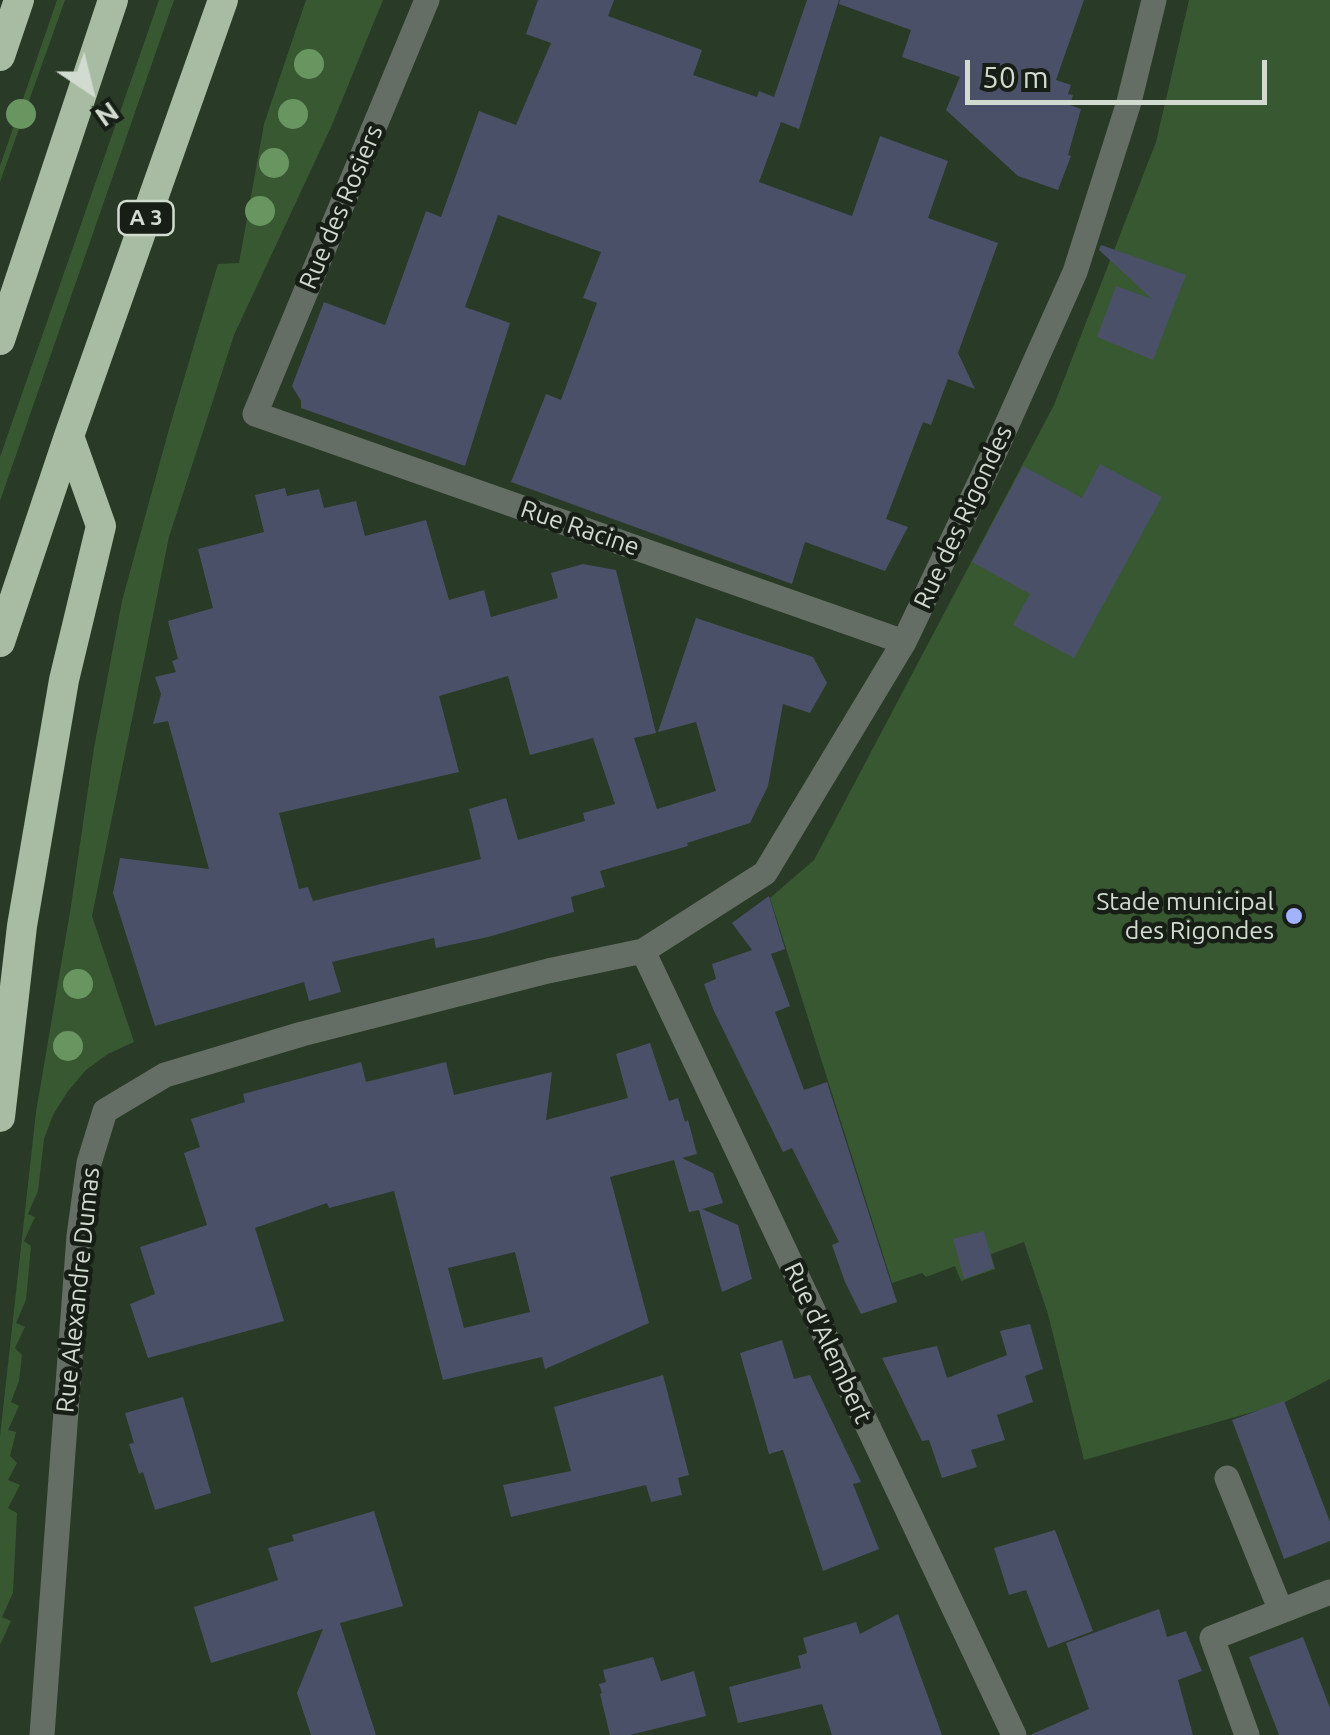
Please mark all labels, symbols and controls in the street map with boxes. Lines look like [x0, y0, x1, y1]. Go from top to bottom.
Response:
north arrow [40, 40, 140, 140]
scale bar [970, 40, 1272, 102]
text: 50 m [982, 60, 1049, 94]
text: N [90, 96, 125, 134]
street label: Rue des Rosiers [293, 120, 389, 294]
road number: A 3 [118, 201, 174, 235]
street label: Rue des Rigondes [907, 421, 1019, 613]
street label: Rue Racine [517, 494, 643, 562]
place label: Stade municipal des Rigondes [1096, 887, 1274, 946]
marker: Stade municipal des Rigondes [1283, 905, 1305, 927]
street label: Rue Alexandre Dumas [50, 1166, 106, 1414]
street label: Rue d'Alembert [778, 1258, 878, 1428]

